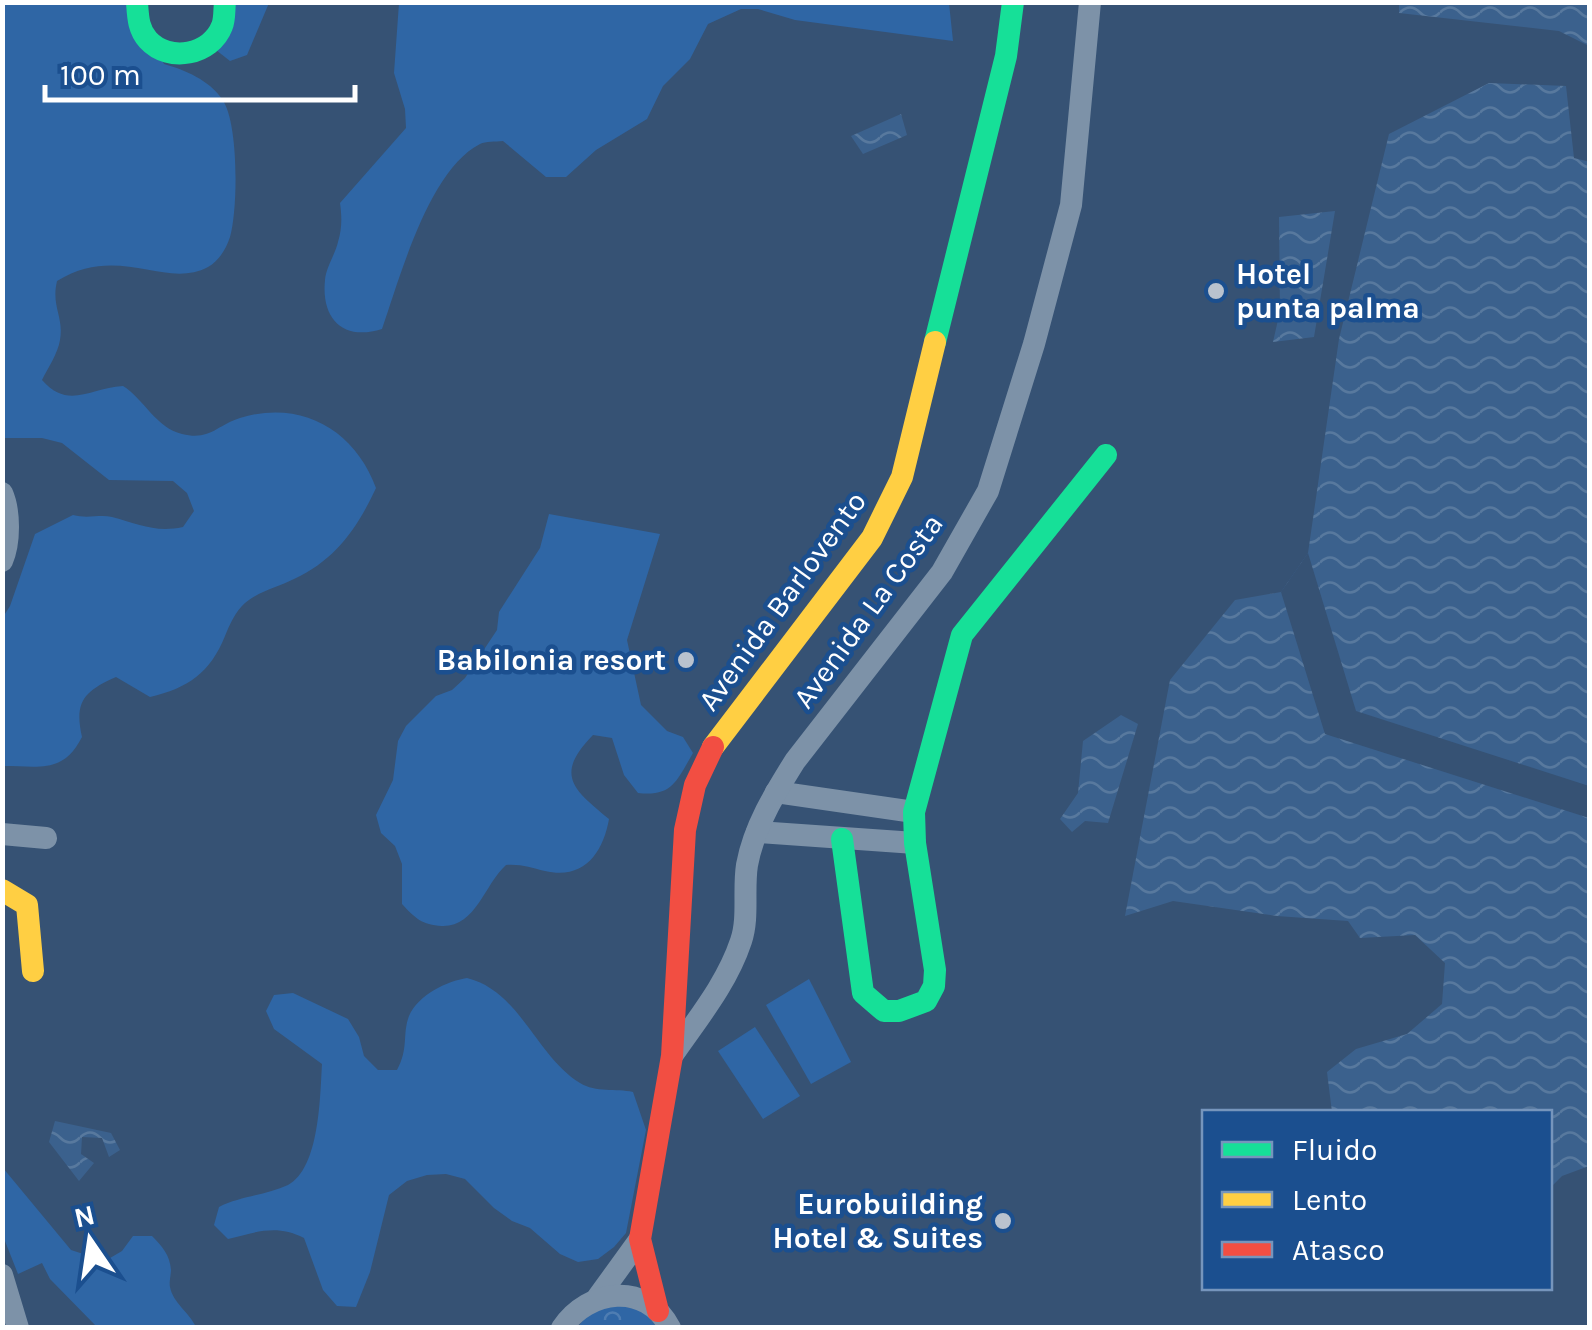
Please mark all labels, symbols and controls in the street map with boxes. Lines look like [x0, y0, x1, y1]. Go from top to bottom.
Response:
scale bar [45, 40, 355, 102]
text: 100 m [60, 57, 141, 93]
place label: Hotel punta palma [1236, 256, 1420, 326]
marker: Hotel punta palma [1205, 280, 1227, 302]
street label: Avenida Barlovento [690, 484, 874, 718]
street label: Avenida La Costa [785, 507, 951, 715]
place label: Babilonia resort [437, 642, 666, 678]
marker: Babilonia resort [675, 649, 697, 671]
legend [1202, 1110, 1552, 1290]
text: Fluido [1292, 1132, 1377, 1168]
text: Lento [1292, 1182, 1367, 1218]
place label: Eurobuilding Hotel & Suites [773, 1186, 983, 1256]
north arrow [40, 1190, 140, 1290]
text: N [71, 1198, 98, 1234]
marker: Eurobuilding Hotel & Suites [992, 1210, 1014, 1232]
text: Atasco [1292, 1232, 1385, 1268]

